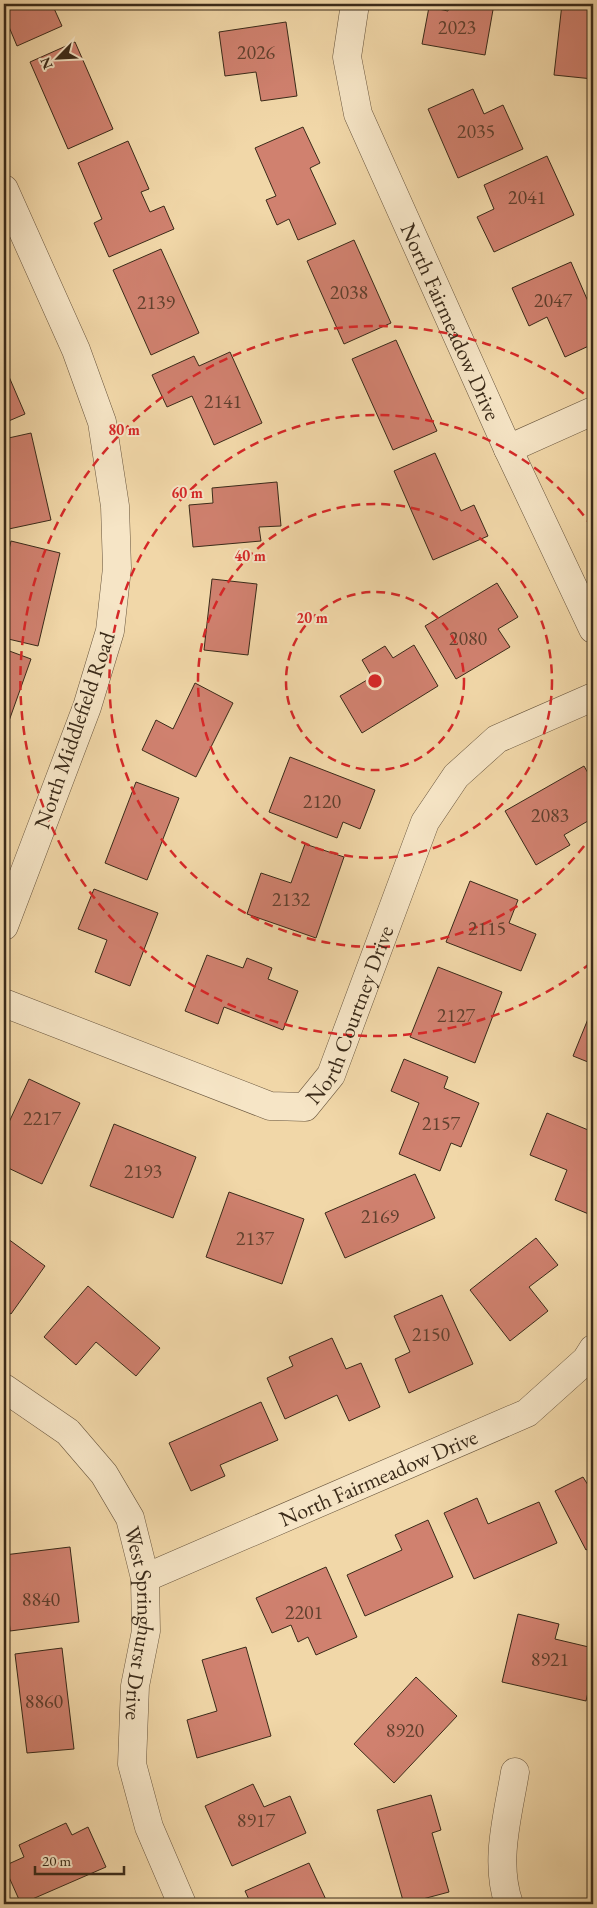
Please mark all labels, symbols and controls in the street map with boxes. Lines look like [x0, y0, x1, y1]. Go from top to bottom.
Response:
house number: 2023 [438, 14, 476, 40]
north arrow [32, 32, 82, 82]
house number: 2026 [237, 39, 276, 65]
text: N [35, 54, 57, 72]
house number: 2035 [457, 118, 495, 144]
house number: 2041 [508, 184, 546, 210]
street label: North Fairmeadow Drive [394, 218, 507, 425]
house number: 2038 [330, 279, 368, 305]
house number: 2047 [534, 287, 573, 313]
house number: 2139 [137, 289, 176, 315]
house number: 2141 [204, 388, 242, 414]
text: 80 m [108, 420, 140, 439]
text: 60 m [171, 483, 203, 502]
text: 40 m [234, 546, 266, 565]
text: 20 m [296, 608, 328, 627]
house number: 2080 [449, 625, 488, 651]
street label: North Middlefield Road [27, 627, 122, 833]
centre of rings [366, 672, 384, 690]
house number: 2120 [303, 788, 342, 814]
house number: 2083 [531, 802, 569, 828]
house number: 2132 [272, 886, 311, 912]
house number: 2115 [468, 915, 506, 941]
street label: North Courtney Drive [299, 921, 400, 1110]
house number: 2127 [437, 1002, 476, 1028]
house number: 2217 [23, 1105, 62, 1131]
house number: 2157 [422, 1110, 461, 1136]
house number: 2193 [124, 1158, 162, 1184]
house number: 2169 [361, 1203, 400, 1229]
house number: 2137 [236, 1225, 275, 1251]
house number: 2150 [412, 1321, 451, 1347]
street label: North Fairmeadow Drive [275, 1422, 482, 1533]
street label: West Springhurst Drive [118, 1523, 161, 1721]
house number: 8840 [22, 1586, 61, 1612]
house number: 2201 [285, 1599, 323, 1625]
house number: 8921 [531, 1646, 569, 1672]
house number: 8860 [25, 1688, 64, 1714]
house number: 8920 [386, 1717, 425, 1743]
house number: 8917 [237, 1807, 276, 1833]
scale bar [35, 1843, 124, 1875]
text: 20 m [42, 1851, 71, 1870]

